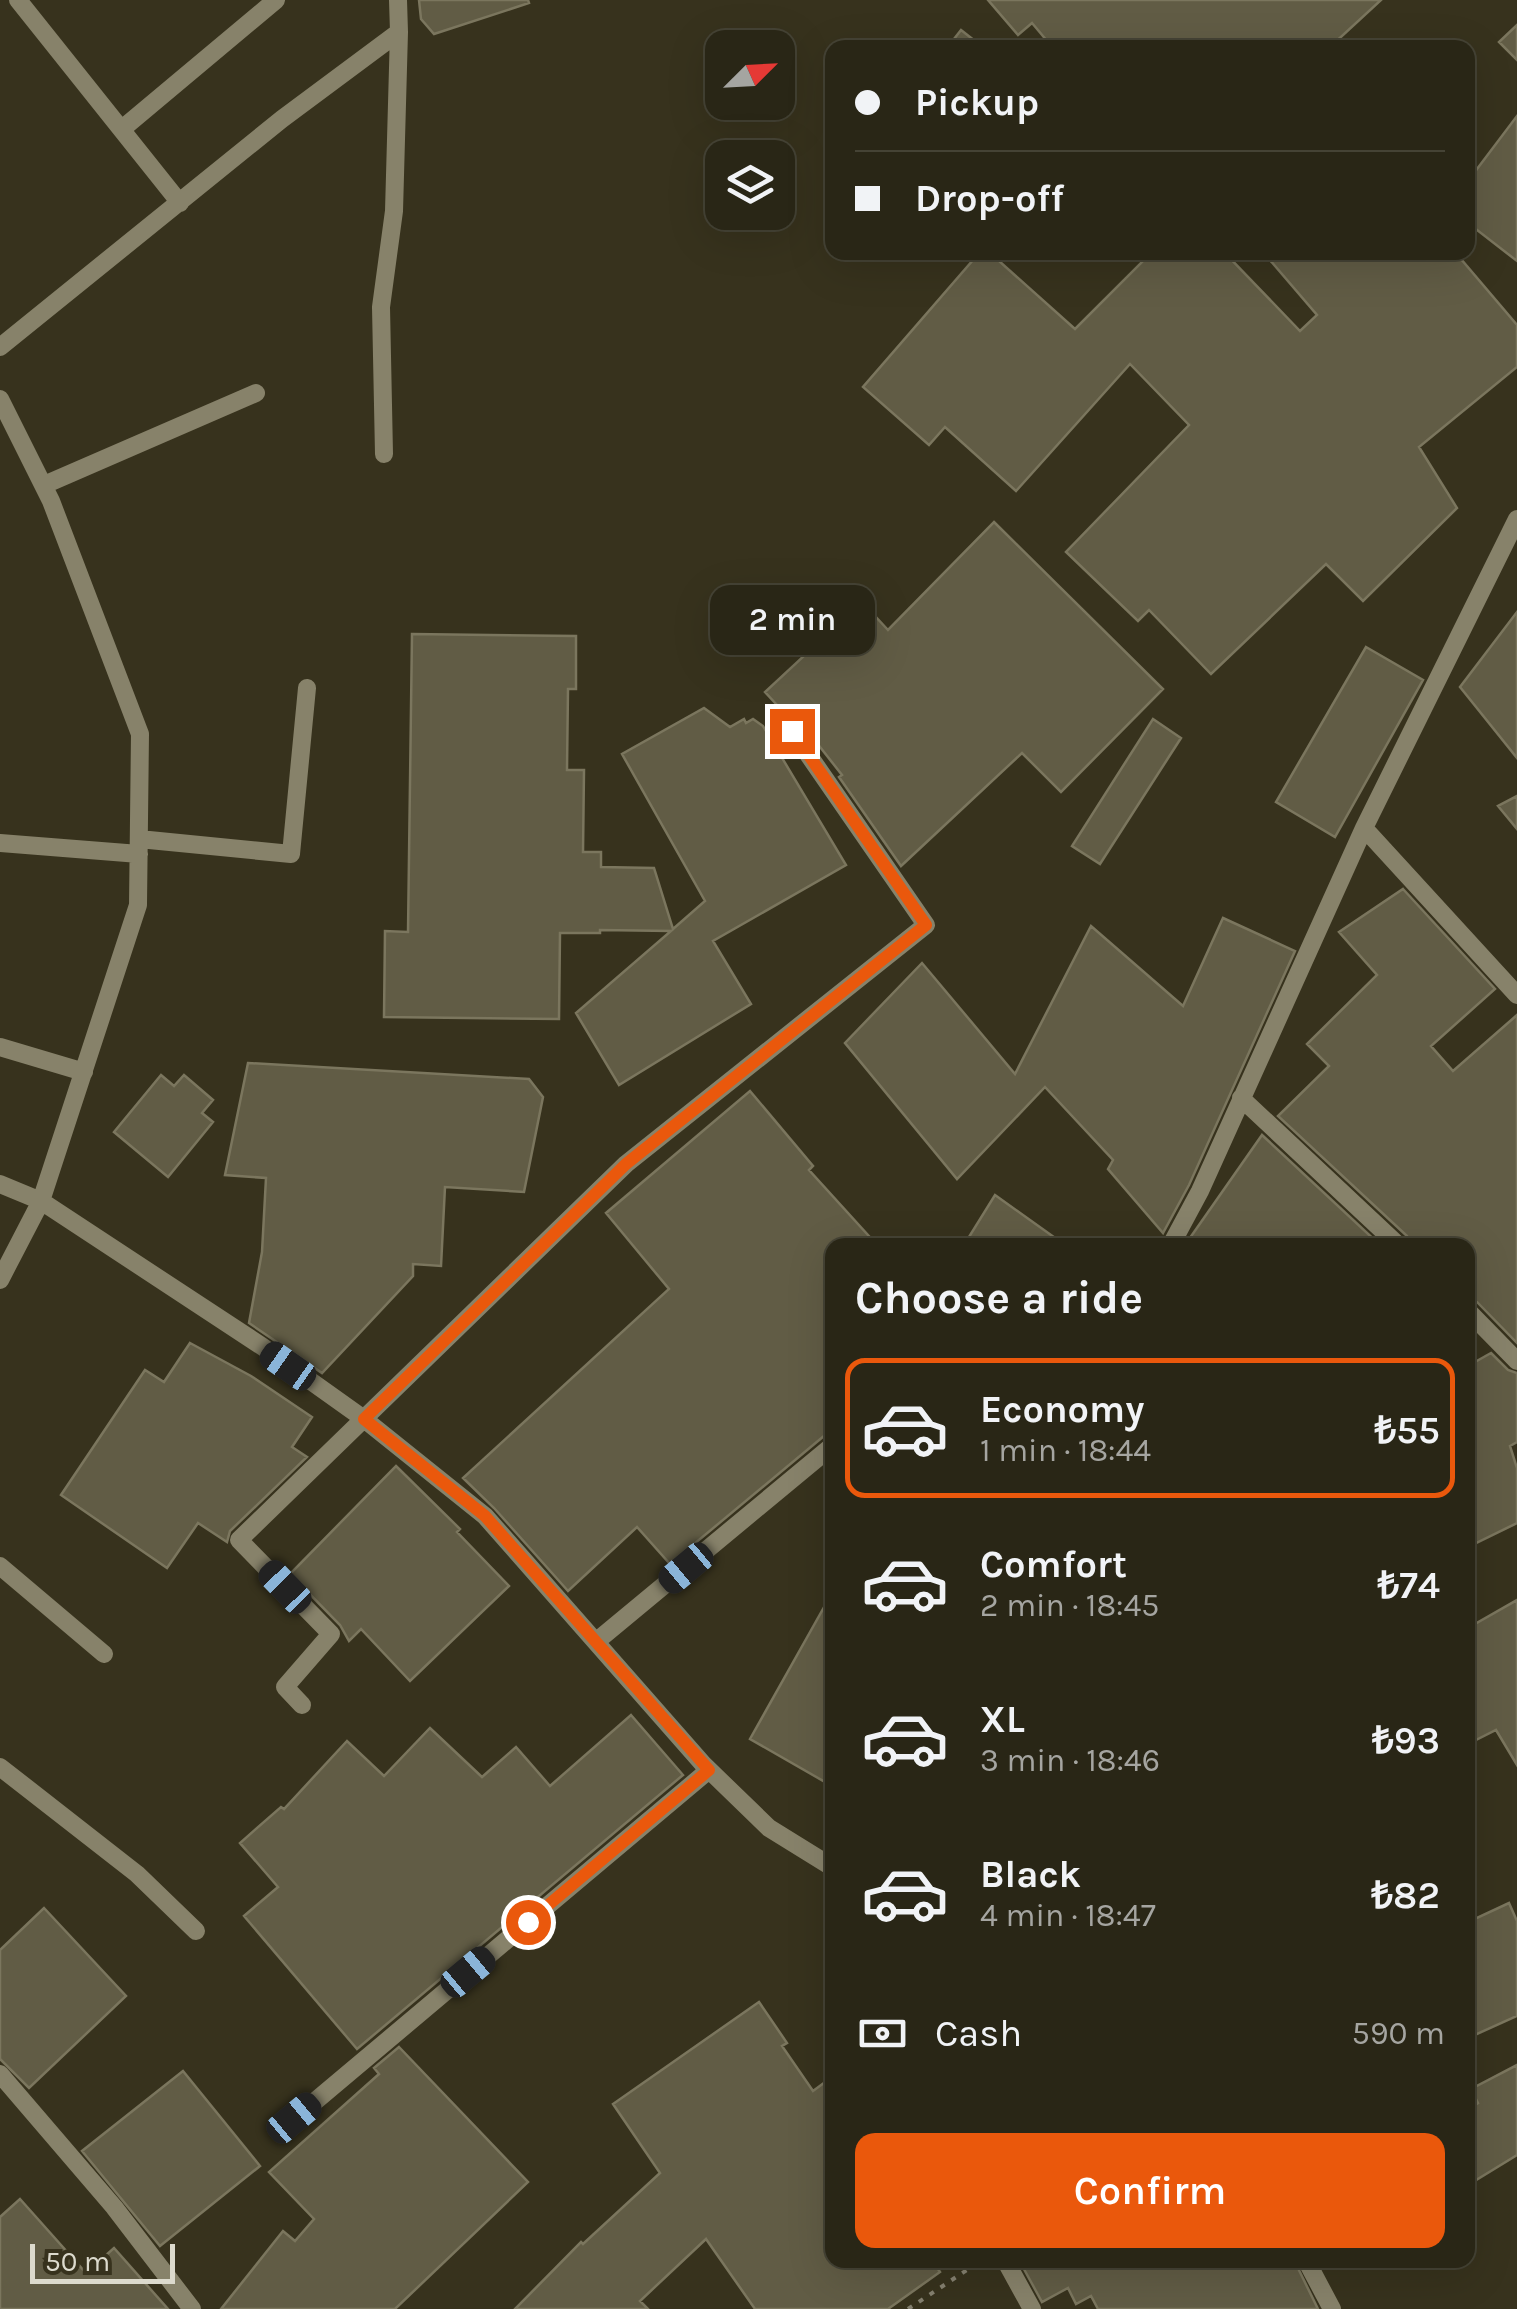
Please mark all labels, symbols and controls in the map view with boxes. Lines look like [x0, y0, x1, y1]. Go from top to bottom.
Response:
north arrow [705, 30, 795, 120]
map controls [705, 30, 795, 230]
text: Pickup [915, 80, 1039, 125]
button: layers [705, 140, 795, 230]
text: Drop-off [915, 176, 1064, 221]
callout: 2 min [710, 586, 874, 656]
text: 2 min [749, 601, 836, 638]
route end [770, 709, 815, 754]
text: Choose a ride [855, 1272, 1143, 1324]
car [255, 1337, 321, 1395]
icon: car [860, 1383, 950, 1473]
text: Economy [980, 1387, 1144, 1432]
text: ₺55 [1374, 1408, 1440, 1453]
text: 1 min · 18:44 [980, 1432, 1151, 1469]
car [653, 1537, 719, 1599]
icon: car [860, 1538, 950, 1628]
text: Comfort [980, 1542, 1127, 1587]
car [253, 1555, 317, 1619]
text: ₺74 [1377, 1563, 1440, 1608]
text: 2 min · 18:45 [980, 1587, 1159, 1624]
icon: car [860, 1693, 950, 1783]
text: XL [980, 1697, 1025, 1742]
text: ₺93 [1372, 1718, 1440, 1763]
text: 3 min · 18:46 [980, 1742, 1160, 1779]
icon: car [860, 1848, 950, 1938]
text: Black [980, 1852, 1081, 1897]
text: ₺82 [1371, 1873, 1440, 1918]
text: 4 min · 18:47 [980, 1897, 1156, 1934]
route start [506, 1900, 551, 1945]
car [435, 1941, 501, 2003]
icon: cash [855, 2006, 910, 2061]
text: Cash [935, 2011, 1022, 2056]
text: 590 m [1352, 2015, 1445, 2052]
car [261, 2087, 327, 2149]
button: Confirm [855, 2133, 1445, 2248]
scale bar [30, 2239, 175, 2284]
text: 50 m [45, 2245, 110, 2278]

